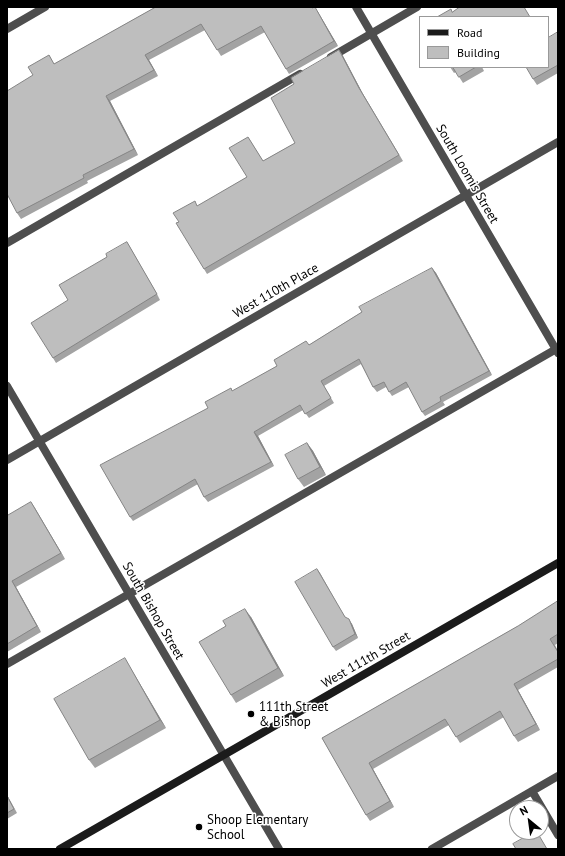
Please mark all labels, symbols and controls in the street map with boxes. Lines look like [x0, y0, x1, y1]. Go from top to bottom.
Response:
legend [419, 16, 549, 68]
text: Road [457, 25, 482, 40]
text: Building [457, 45, 500, 60]
street label: South Loomis Street [432, 122, 502, 226]
street label: West 110th Place [230, 260, 322, 322]
street label: South Bishop Street [119, 559, 187, 663]
street label: West 111th Street [319, 628, 413, 692]
place label: 111th Street & Bishop [259, 699, 328, 730]
marker: 111th Street & Bishop [246, 709, 256, 719]
north arrow [509, 800, 549, 840]
text: N [517, 803, 530, 818]
place label: Shoop Elementary School [207, 812, 308, 843]
marker: Shoop Elementary School [194, 822, 204, 832]

